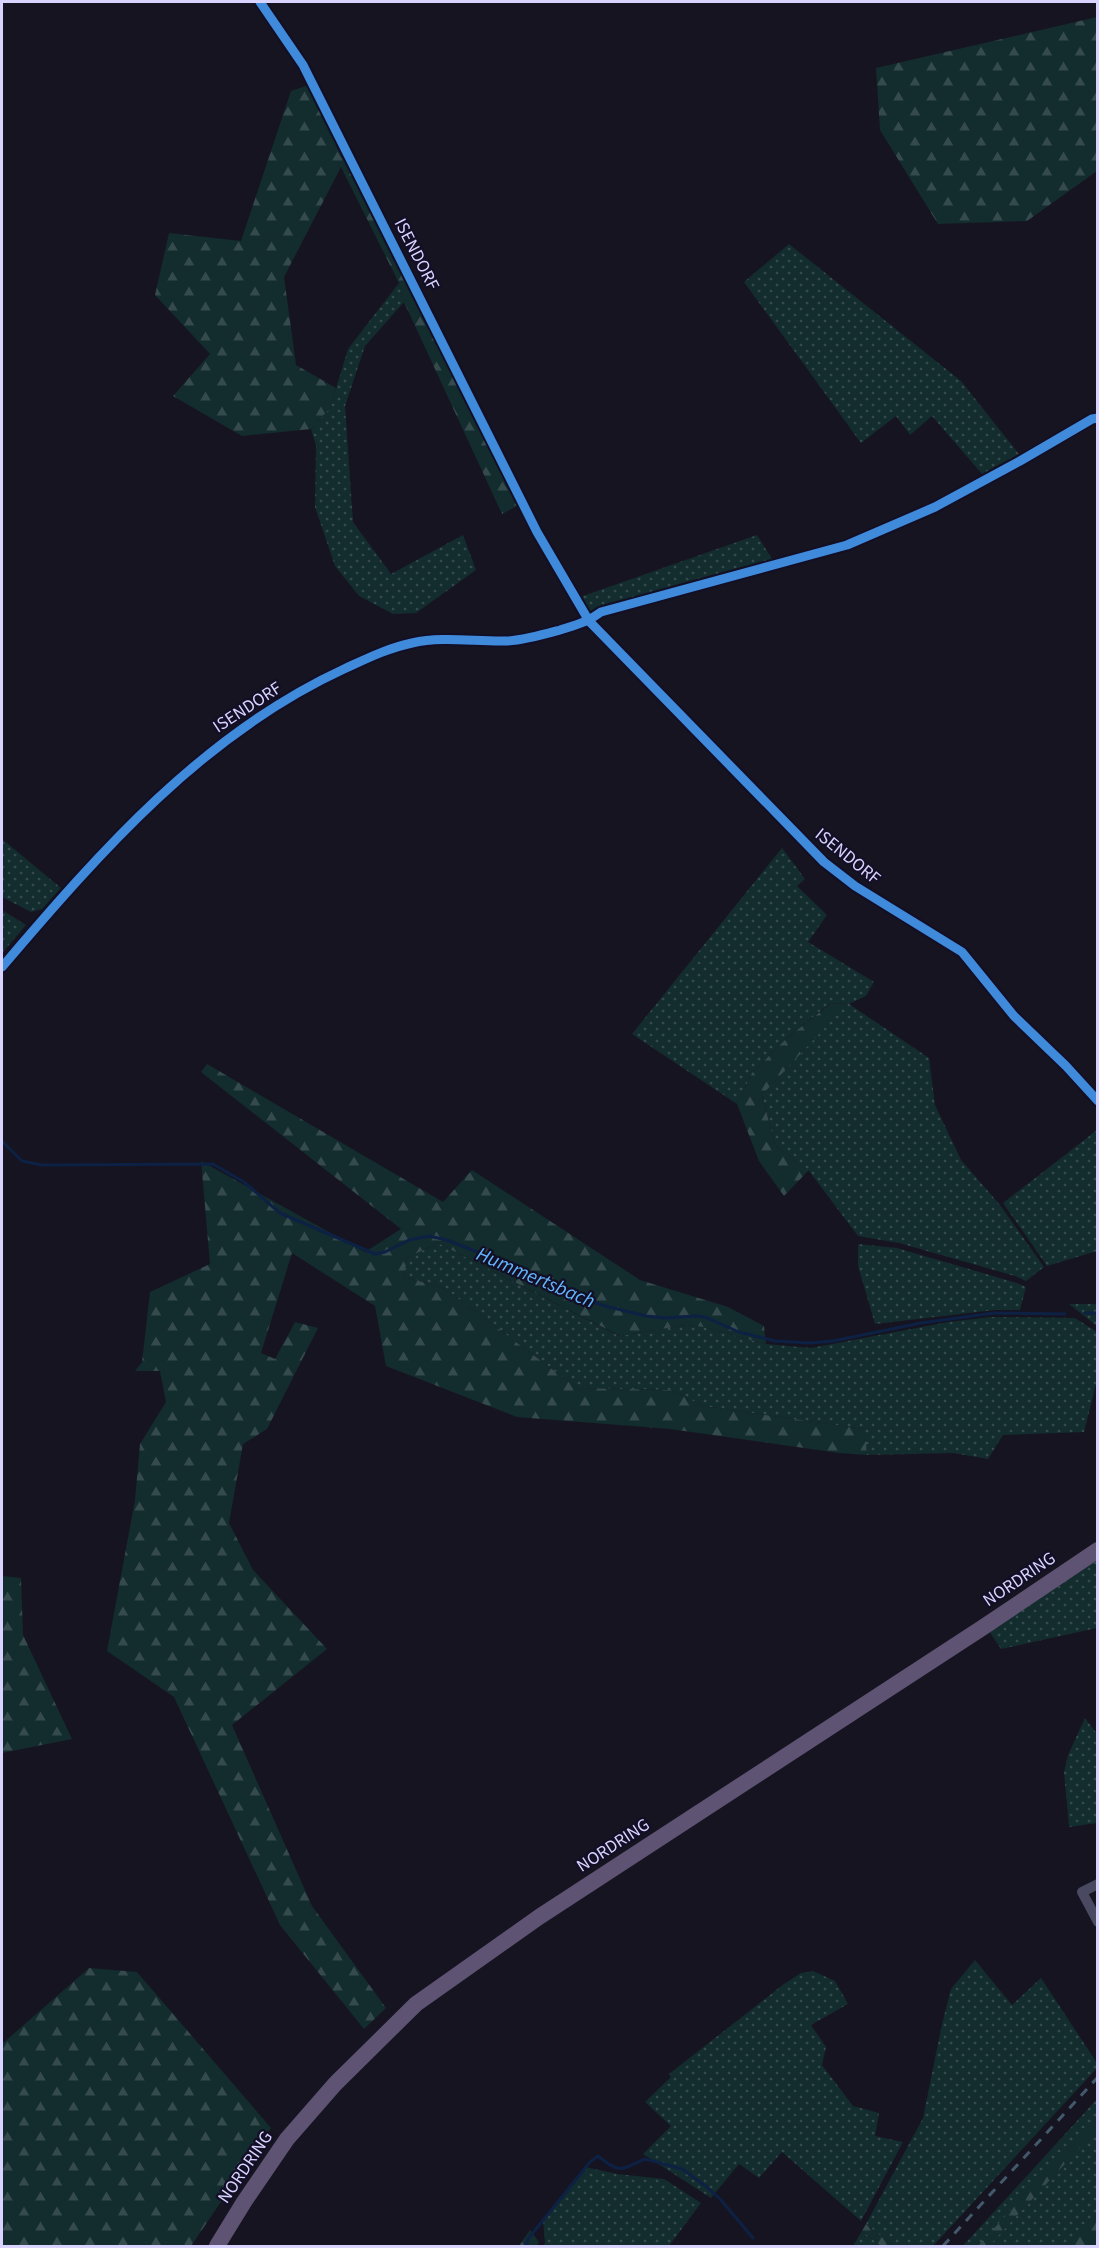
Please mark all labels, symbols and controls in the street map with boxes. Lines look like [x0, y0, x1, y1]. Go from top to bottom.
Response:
street label: ISENDORF [388, 214, 445, 295]
street label: ISENDORF [208, 676, 287, 739]
street label: ISENDORF [810, 822, 886, 891]
water label: Hummertsbach [472, 1240, 599, 1316]
street label: NORDRING [978, 1546, 1061, 1613]
street label: NORDRING [572, 1812, 655, 1878]
street label: NORDRING [212, 2126, 279, 2209]

